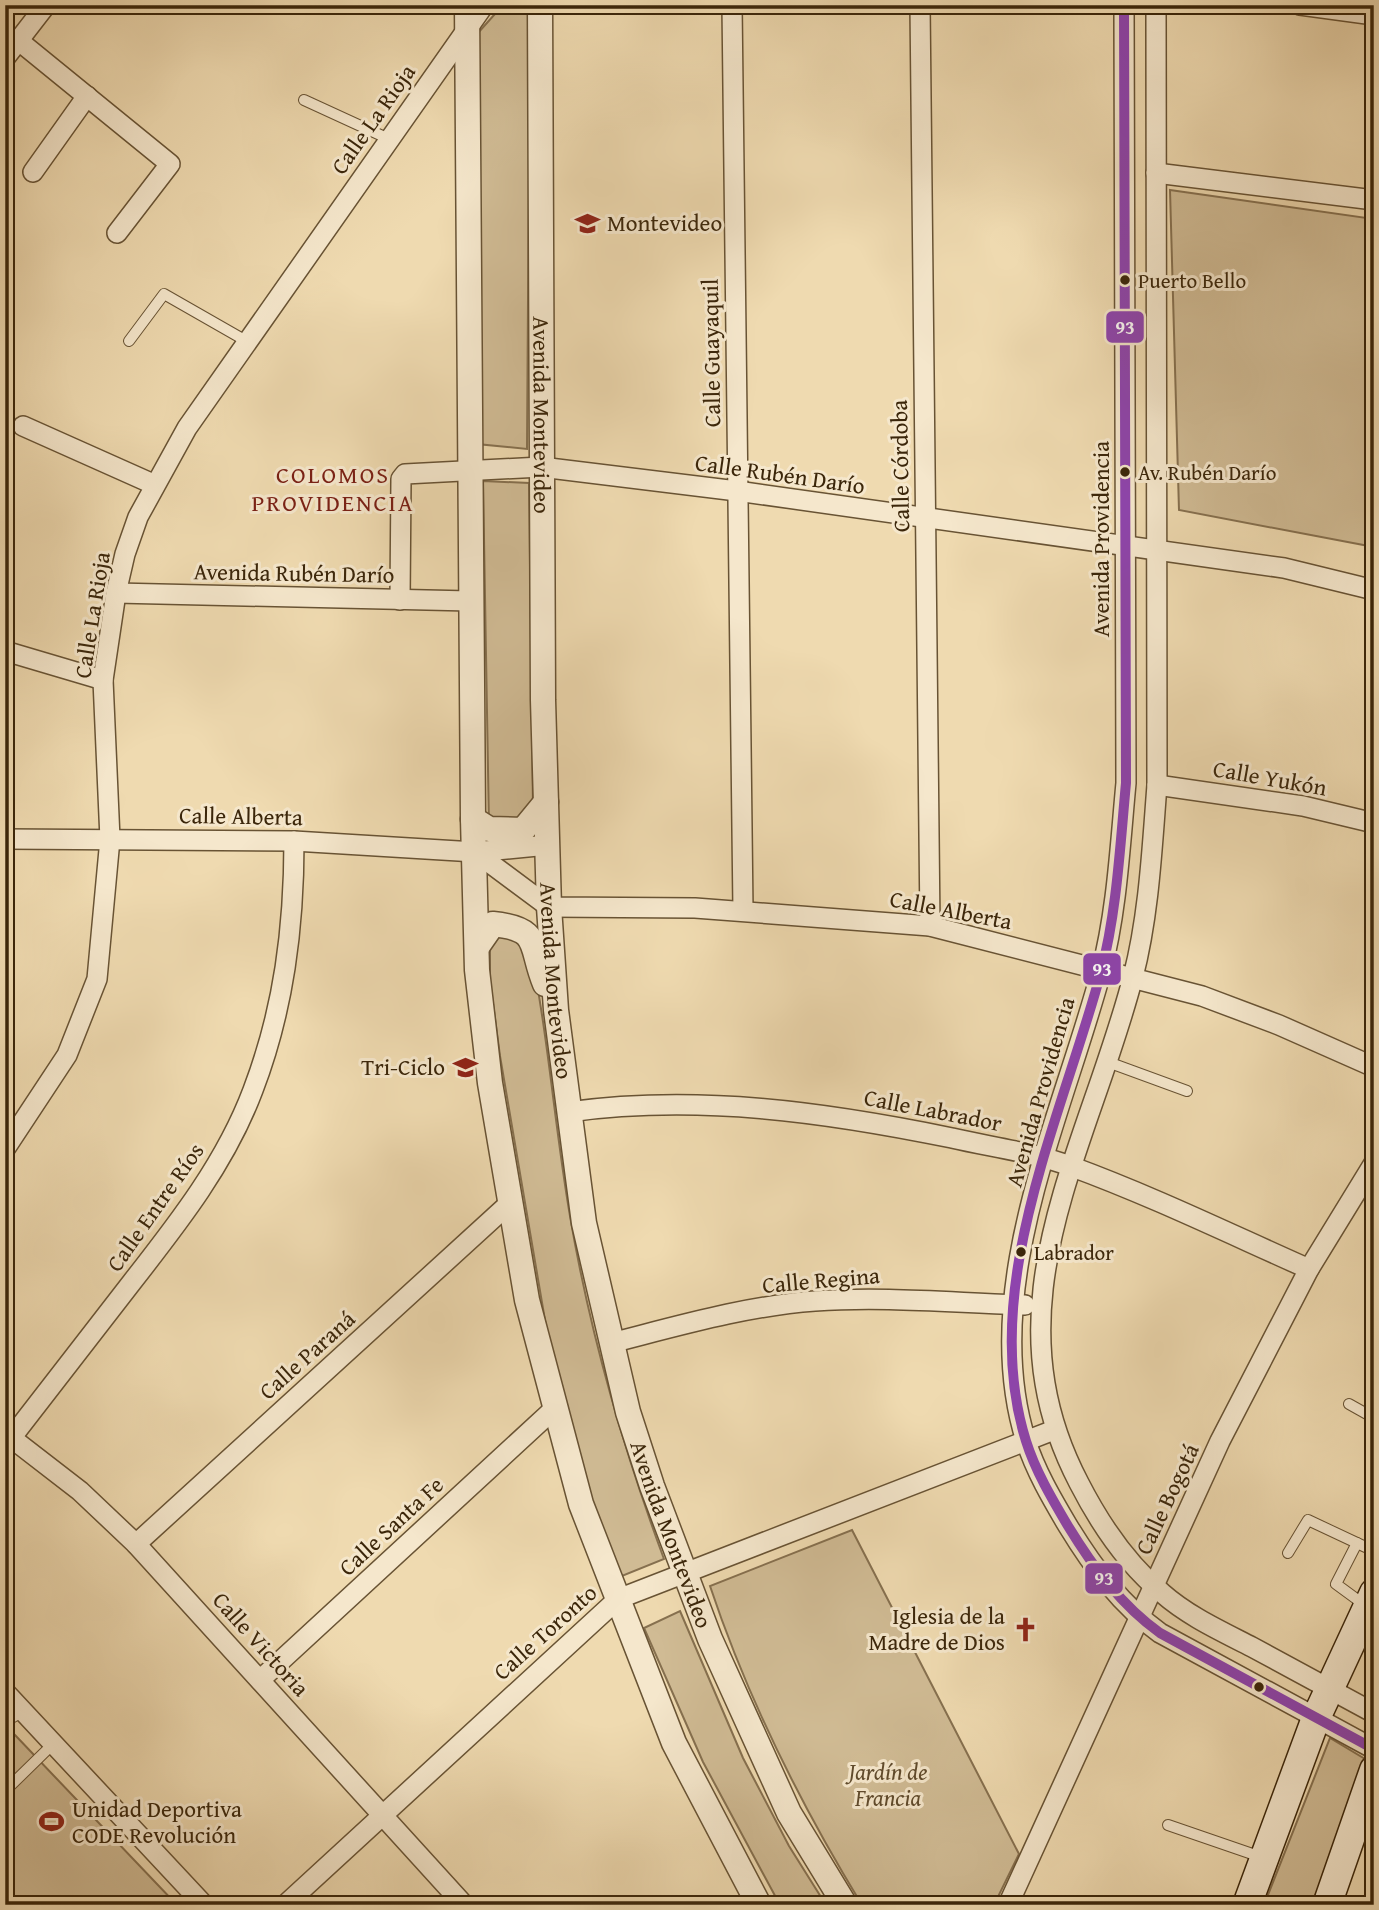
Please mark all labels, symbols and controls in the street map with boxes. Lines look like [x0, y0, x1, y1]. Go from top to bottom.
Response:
street label: Calle La Rioja [322, 57, 423, 181]
place label: Montevideo [607, 206, 722, 239]
school or university icon: Montevideo [573, 209, 601, 237]
place label: Puerto Bello [1138, 265, 1246, 296]
marker: Puerto Bello [1118, 273, 1132, 287]
street label: Calle Guayaquil [693, 278, 728, 428]
line badge: 93 [1105, 310, 1145, 344]
text: 93 [1115, 313, 1135, 341]
street label: Avenida Montevideo [525, 316, 559, 514]
street label: Calle Córdoba [882, 399, 917, 532]
street label: Avenida Providencia [1084, 441, 1117, 637]
street label: Calle Rubén Darío [693, 445, 867, 502]
district label: COLOMOS PROVIDENCIA [251, 457, 415, 520]
place label: Av. Rubén Darío [1138, 457, 1276, 488]
marker: Av. Rubén Darío [1118, 465, 1132, 479]
street label: Calle La Rioja [65, 549, 118, 681]
street label: Avenida Rubén Darío [193, 554, 395, 591]
street label: Calle Yukón [1211, 751, 1330, 804]
street label: Calle Alberta [179, 798, 303, 833]
street label: Avenida Montevideo [532, 882, 582, 1081]
street label: Calle Alberta [887, 882, 1015, 938]
line badge: 93 [1082, 952, 1122, 986]
text: 93 [1092, 955, 1112, 983]
street label: Avenida Providencia [997, 993, 1082, 1191]
place label: Tri-Ciclo [361, 1050, 445, 1083]
school or university icon: Tri-Ciclo [451, 1053, 479, 1081]
street label: Calle Labrador [861, 1080, 1005, 1139]
street label: Calle Entre Ríos [98, 1136, 211, 1278]
place label: Labrador [1034, 1237, 1114, 1268]
marker: Labrador [1014, 1245, 1028, 1259]
street label: Calle Regina [761, 1258, 881, 1301]
street label: Calle Paraná [251, 1302, 362, 1407]
street label: Avenida Montevideo [622, 1436, 721, 1633]
street label: Calle Bogotá [1126, 1438, 1207, 1560]
street label: Calle Santa Fe [331, 1468, 450, 1583]
line badge: 93 [1084, 1562, 1124, 1595]
text: 93 [1094, 1564, 1114, 1592]
street label: Calle Toronto [486, 1576, 604, 1687]
street label: Calle Victoria [205, 1584, 317, 1703]
place label: Iglesia de la Madre de Dios [869, 1599, 1005, 1658]
church icon: Iglesia de la Madre de Dios [1011, 1615, 1039, 1643]
unlabelled marker [1252, 1680, 1266, 1694]
park label: Jardín de Francia [844, 1755, 928, 1814]
place label: Unidad Deportiva CODE Revolución [72, 1792, 242, 1851]
sports icon: Unidad Deportiva CODE Revolución [38, 1808, 66, 1836]

